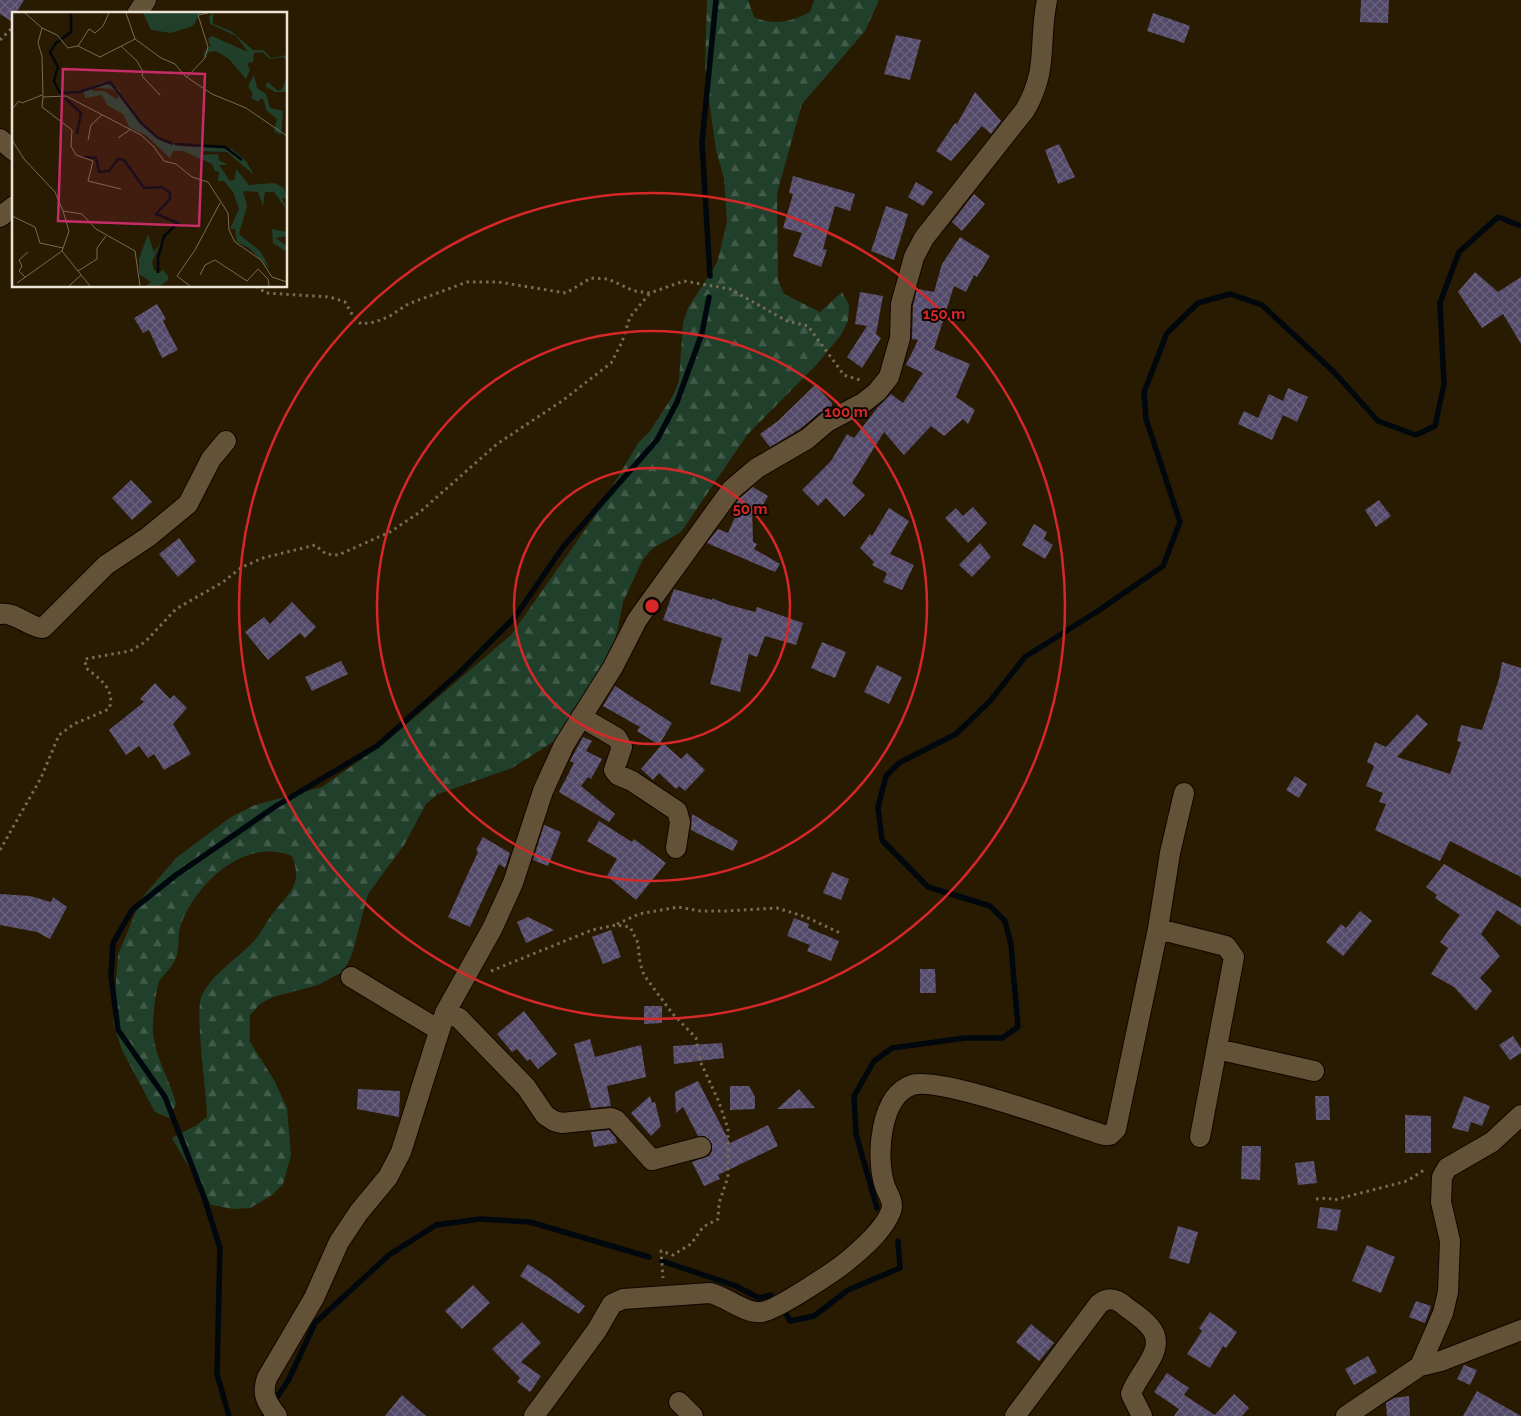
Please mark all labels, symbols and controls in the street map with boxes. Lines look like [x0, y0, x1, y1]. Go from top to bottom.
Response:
inset map [12, 12, 288, 288]
text: 150 m [923, 305, 965, 323]
text: 100 m [824, 403, 868, 421]
text: 50 m [732, 500, 768, 518]
centre of rings [643, 597, 661, 615]

